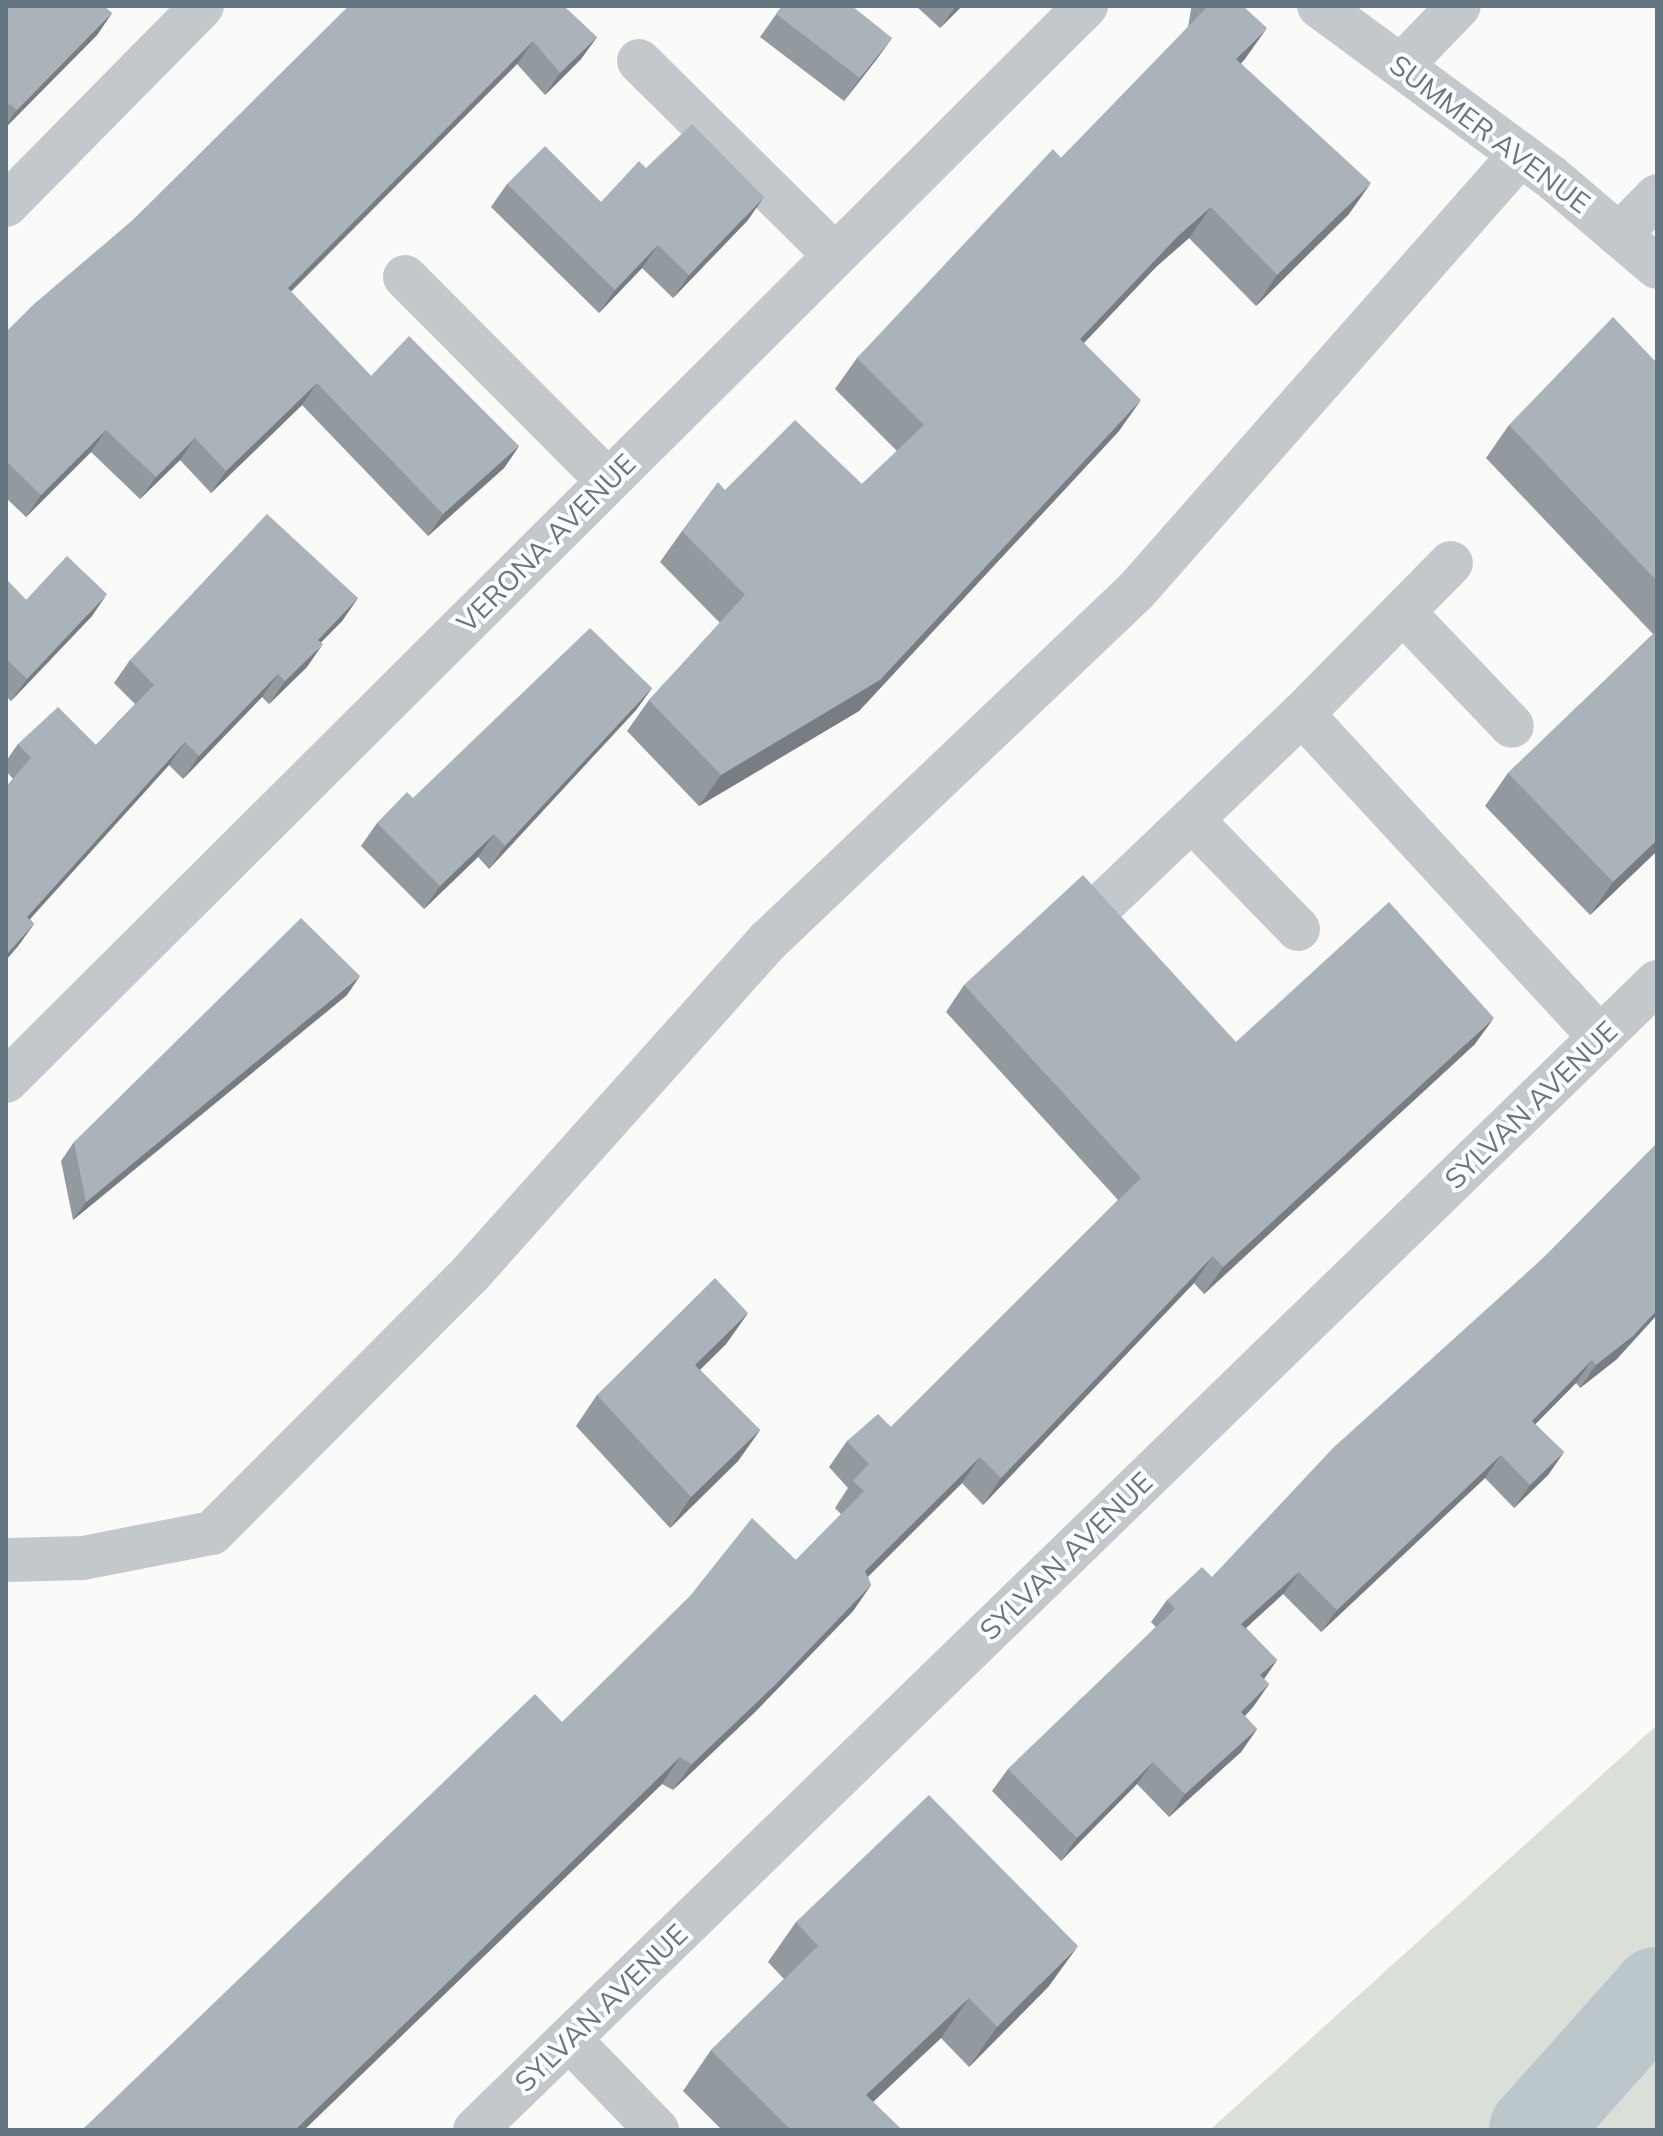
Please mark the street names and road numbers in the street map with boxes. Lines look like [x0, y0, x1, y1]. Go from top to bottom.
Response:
street label: SUMMER AVENUE [1383, 48, 1597, 220]
street label: VERONA AVENUE [450, 447, 642, 639]
street label: SYLVAN AVENUE [1438, 1014, 1624, 1196]
street label: SYLVAN AVENUE [973, 1465, 1159, 1647]
street label: SYLVAN AVENUE [508, 1917, 694, 2099]

